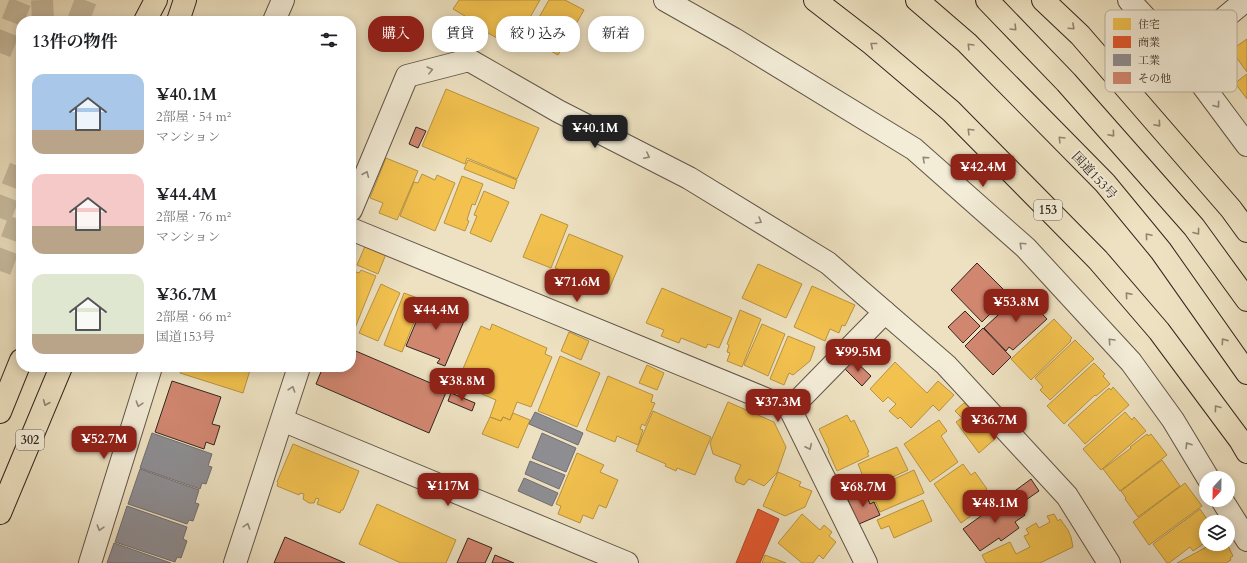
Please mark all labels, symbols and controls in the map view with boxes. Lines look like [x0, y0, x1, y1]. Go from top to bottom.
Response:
legend [1105, 10, 1237, 92]
chip: 購入 [368, 16, 424, 52]
chip: 賃貸 [432, 16, 488, 52]
chip: 絞り込み [496, 16, 580, 52]
chip: 新着 [588, 16, 644, 52]
text: 住宅 [1138, 17, 1160, 32]
one-way arrow [1067, 22, 1075, 30]
one-way arrow [1009, 23, 1017, 31]
icon: filters [318, 29, 340, 51]
text: 13件の物件 [32, 30, 117, 53]
text: 商業 [1138, 35, 1160, 50]
one-way arrow [870, 42, 877, 49]
one-way arrow [967, 44, 975, 51]
text: 工業 [1138, 53, 1160, 68]
one-way arrow [427, 66, 434, 75]
text: その他 [1138, 71, 1171, 86]
text: ¥40.1M [156, 83, 217, 106]
icon: home [64, 90, 112, 138]
one-way arrow [1212, 101, 1220, 108]
text: 2部屋 · 54 m² [156, 108, 231, 126]
pin: ¥40.1M [562, 115, 628, 149]
text: ¥40.1M [572, 119, 618, 137]
one-way arrow [1153, 120, 1160, 127]
text: マンション [156, 128, 220, 146]
one-way arrow [967, 128, 975, 136]
one-way arrow [1107, 129, 1114, 137]
one-way arrow [1058, 136, 1066, 144]
street label: 国道153号 [1068, 148, 1121, 203]
one-way arrow [642, 152, 650, 159]
pin: ¥42.4M [950, 154, 1016, 188]
one-way arrow [922, 156, 930, 163]
text: ¥42.4M [960, 158, 1006, 176]
one-way arrow [361, 170, 369, 178]
text: ¥44.4M [156, 183, 217, 206]
icon: home [64, 190, 112, 238]
road number: 153 [1034, 200, 1062, 220]
text: 2部屋 · 76 m² [156, 208, 231, 226]
one-way arrow [755, 216, 762, 224]
one-way arrow [1193, 227, 1200, 234]
text: マンション [156, 228, 220, 246]
one-way arrow [1146, 233, 1153, 240]
one-way arrow [1020, 243, 1027, 250]
pin: ¥71.6M [544, 269, 610, 303]
text: ¥71.6M [554, 273, 600, 291]
text: ¥36.7M [156, 283, 217, 306]
pin: ¥53.8M [983, 289, 1049, 323]
icon: home [64, 290, 112, 338]
one-way arrow [1125, 292, 1132, 300]
text: ¥53.8M [993, 293, 1039, 311]
pin: ¥44.4M [403, 297, 469, 331]
text: ¥44.4M [413, 301, 459, 319]
text: 2部屋 · 66 m² [156, 308, 231, 326]
text: 国道153号 [156, 328, 215, 346]
one-way arrow [1108, 338, 1115, 345]
one-way arrow [1222, 338, 1229, 345]
pin: ¥99.5M [825, 339, 891, 373]
text: ¥99.5M [835, 343, 881, 361]
pin: ¥38.8M [429, 368, 495, 402]
text: ¥38.8M [439, 372, 485, 390]
one-way arrow [287, 386, 295, 393]
pin: ¥37.3M [745, 389, 811, 423]
text: ¥37.3M [755, 393, 801, 411]
one-way arrow [43, 399, 51, 406]
one-way arrow [135, 401, 144, 408]
one-way arrow [1214, 406, 1221, 413]
pin: ¥36.7M [961, 407, 1027, 441]
text: ¥36.7M [971, 411, 1017, 429]
pin: ¥52.7M [71, 426, 137, 460]
road number: 302 [16, 430, 44, 450]
text: ¥52.7M [81, 430, 127, 448]
one-way arrow [1185, 442, 1193, 449]
one-way arrow [804, 443, 812, 451]
north arrow [1199, 471, 1235, 507]
map controls [1199, 471, 1235, 551]
pin: ¥117M [420, 473, 476, 507]
pin: ¥68.7M [830, 474, 896, 508]
text: ¥117M [427, 477, 469, 495]
text: ¥68.7M [840, 478, 886, 496]
pin: ¥48.1M [962, 490, 1028, 524]
text: ¥48.1M [972, 494, 1018, 512]
button: layers [1199, 515, 1235, 551]
one-way arrow [242, 523, 251, 530]
one-way arrow [96, 525, 105, 532]

